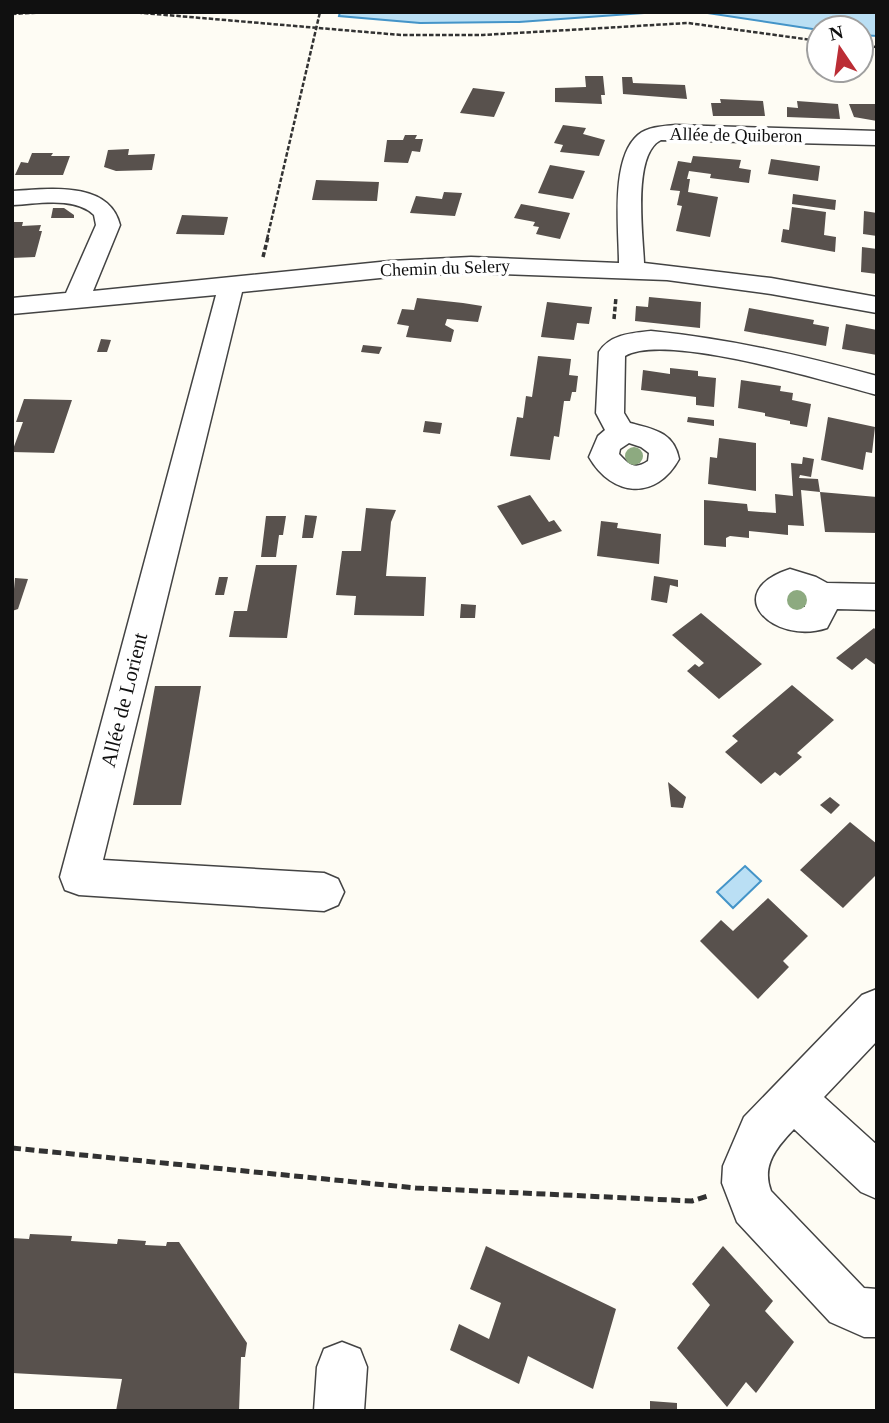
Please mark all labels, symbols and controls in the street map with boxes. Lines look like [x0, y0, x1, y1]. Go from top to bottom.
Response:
north arrow [805, 14, 875, 84]
text: N [827, 21, 846, 45]
street label: Allée de Quiberon [669, 124, 803, 146]
street label: Chemin du Selery [380, 256, 510, 280]
street label: Allée de Lorient [96, 630, 152, 770]

